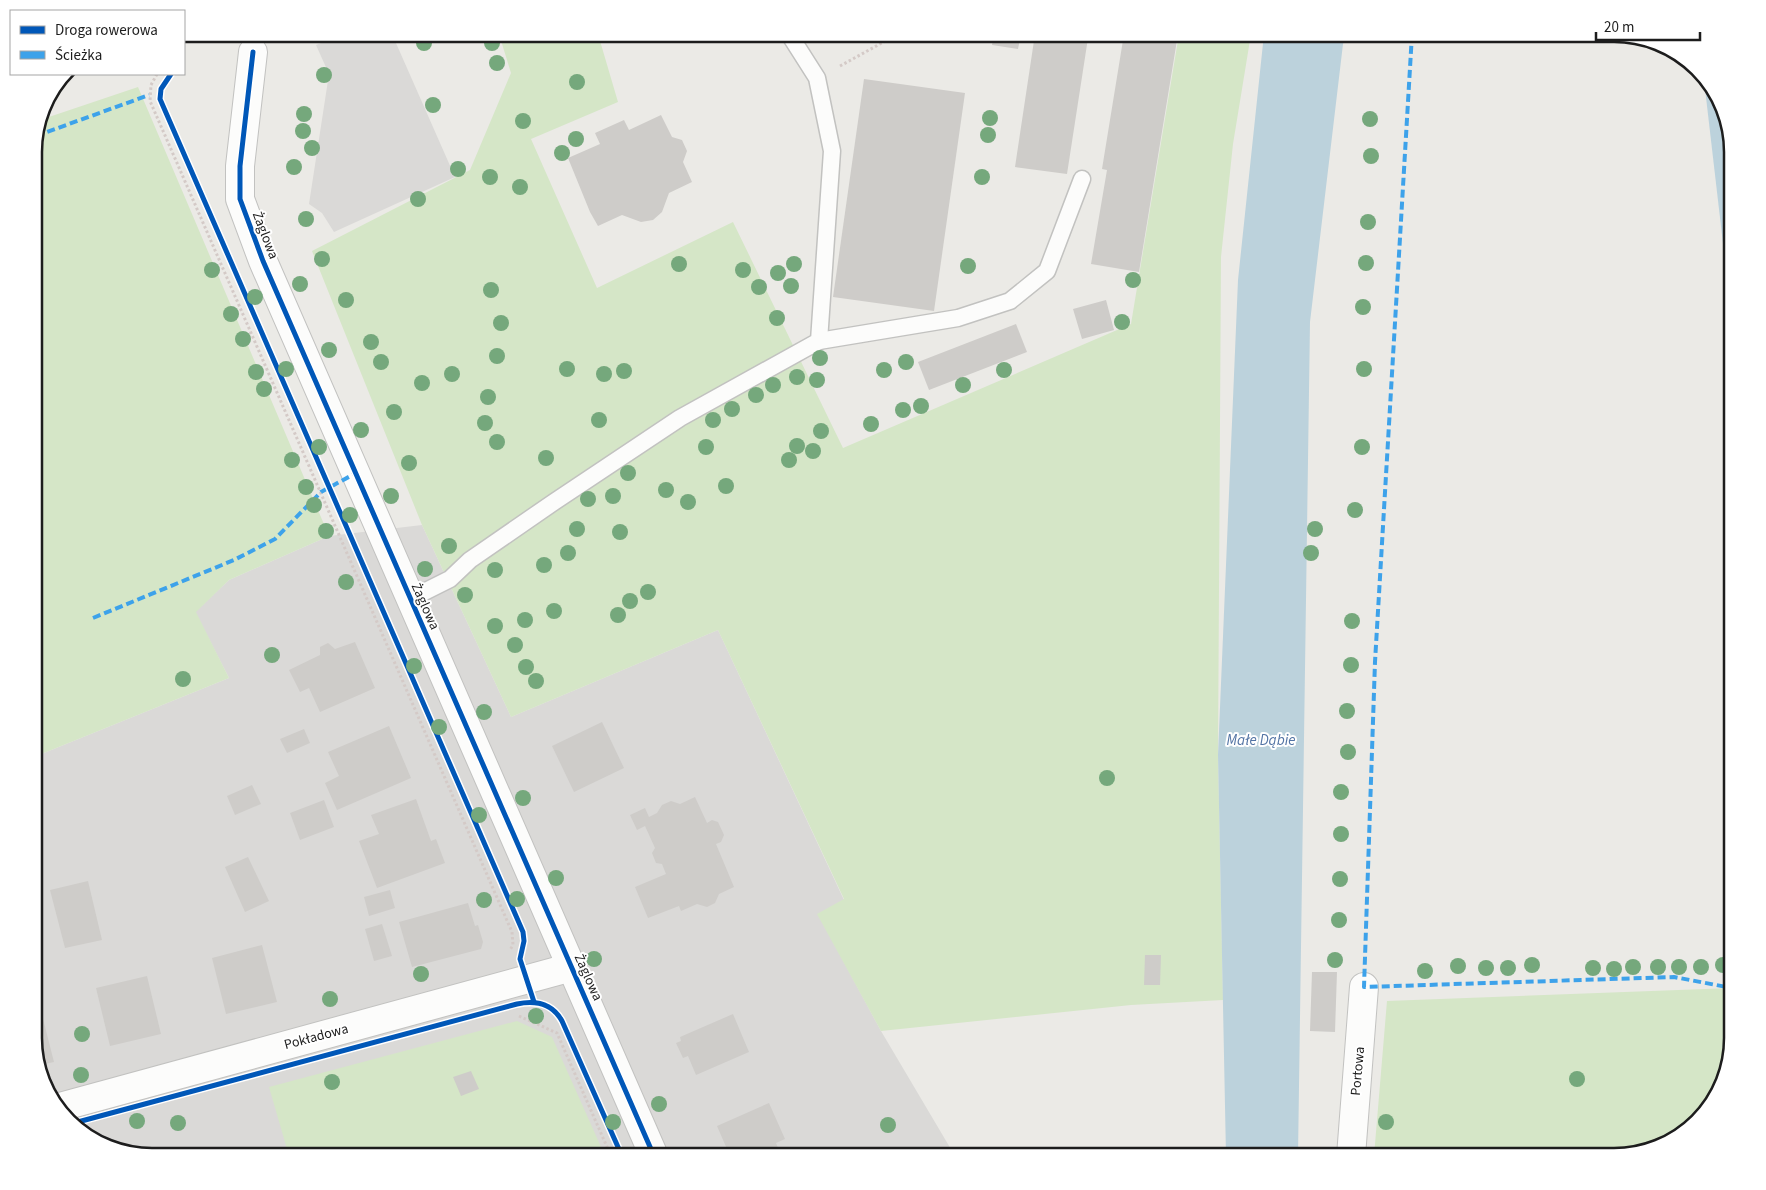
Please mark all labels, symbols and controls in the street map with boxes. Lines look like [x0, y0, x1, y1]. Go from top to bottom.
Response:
legend [10, 10, 185, 75]
scale bar [1596, 10, 1700, 42]
text: 20 m [1604, 17, 1634, 38]
text: Droga rowerowa [55, 20, 158, 41]
text: Ścieżka [55, 45, 102, 66]
street label: Żaglowa [247, 209, 283, 262]
street label: Żaglowa [406, 580, 444, 633]
water label: Małe Dąbie [1227, 730, 1295, 751]
street label: Żaglowa [569, 951, 607, 1004]
street label: Pokładowa [282, 1019, 351, 1055]
street label: Portowa [1346, 1046, 1370, 1096]

